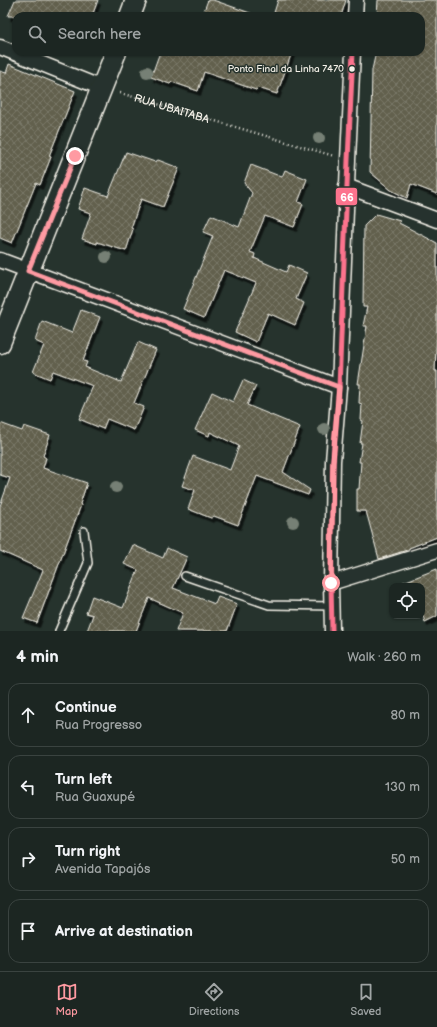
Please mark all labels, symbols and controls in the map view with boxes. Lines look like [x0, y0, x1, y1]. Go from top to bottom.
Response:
search box [12, 12, 425, 56]
icon: search [26, 23, 48, 45]
text: Search here [58, 25, 141, 44]
place label: Ponto Final da Linha 7470 [228, 63, 344, 75]
marker: Ponto Final da Linha 7470 [347, 64, 357, 74]
street label: RUA UBAITABA [133, 91, 211, 126]
route end [66, 147, 84, 165]
line badge: 66 [335, 187, 358, 206]
text: 66 [340, 191, 354, 204]
route start [322, 574, 340, 592]
map controls [389, 583, 425, 619]
button: locate [389, 583, 425, 619]
text: 4 min [16, 647, 59, 667]
text: Walk · 260 m [347, 649, 421, 665]
text: Continue [55, 698, 117, 717]
icon: ahead [17, 704, 39, 726]
text: 80 m [391, 707, 420, 723]
text: Rua Progresso [55, 717, 142, 733]
text: Turn left [55, 770, 112, 789]
icon: left [17, 776, 39, 798]
text: 130 m [385, 779, 420, 795]
text: Rua Guaxupé [55, 789, 135, 805]
text: Turn right [55, 842, 120, 861]
icon: right [17, 848, 39, 870]
text: 50 m [391, 851, 420, 867]
text: Avenida Tapajós [55, 861, 150, 877]
icon: arrive [17, 920, 39, 942]
text: Arrive at destination [55, 922, 193, 941]
tab: Map [56, 981, 78, 1018]
tab: Directions [189, 981, 239, 1018]
tab: Saved [351, 981, 381, 1018]

